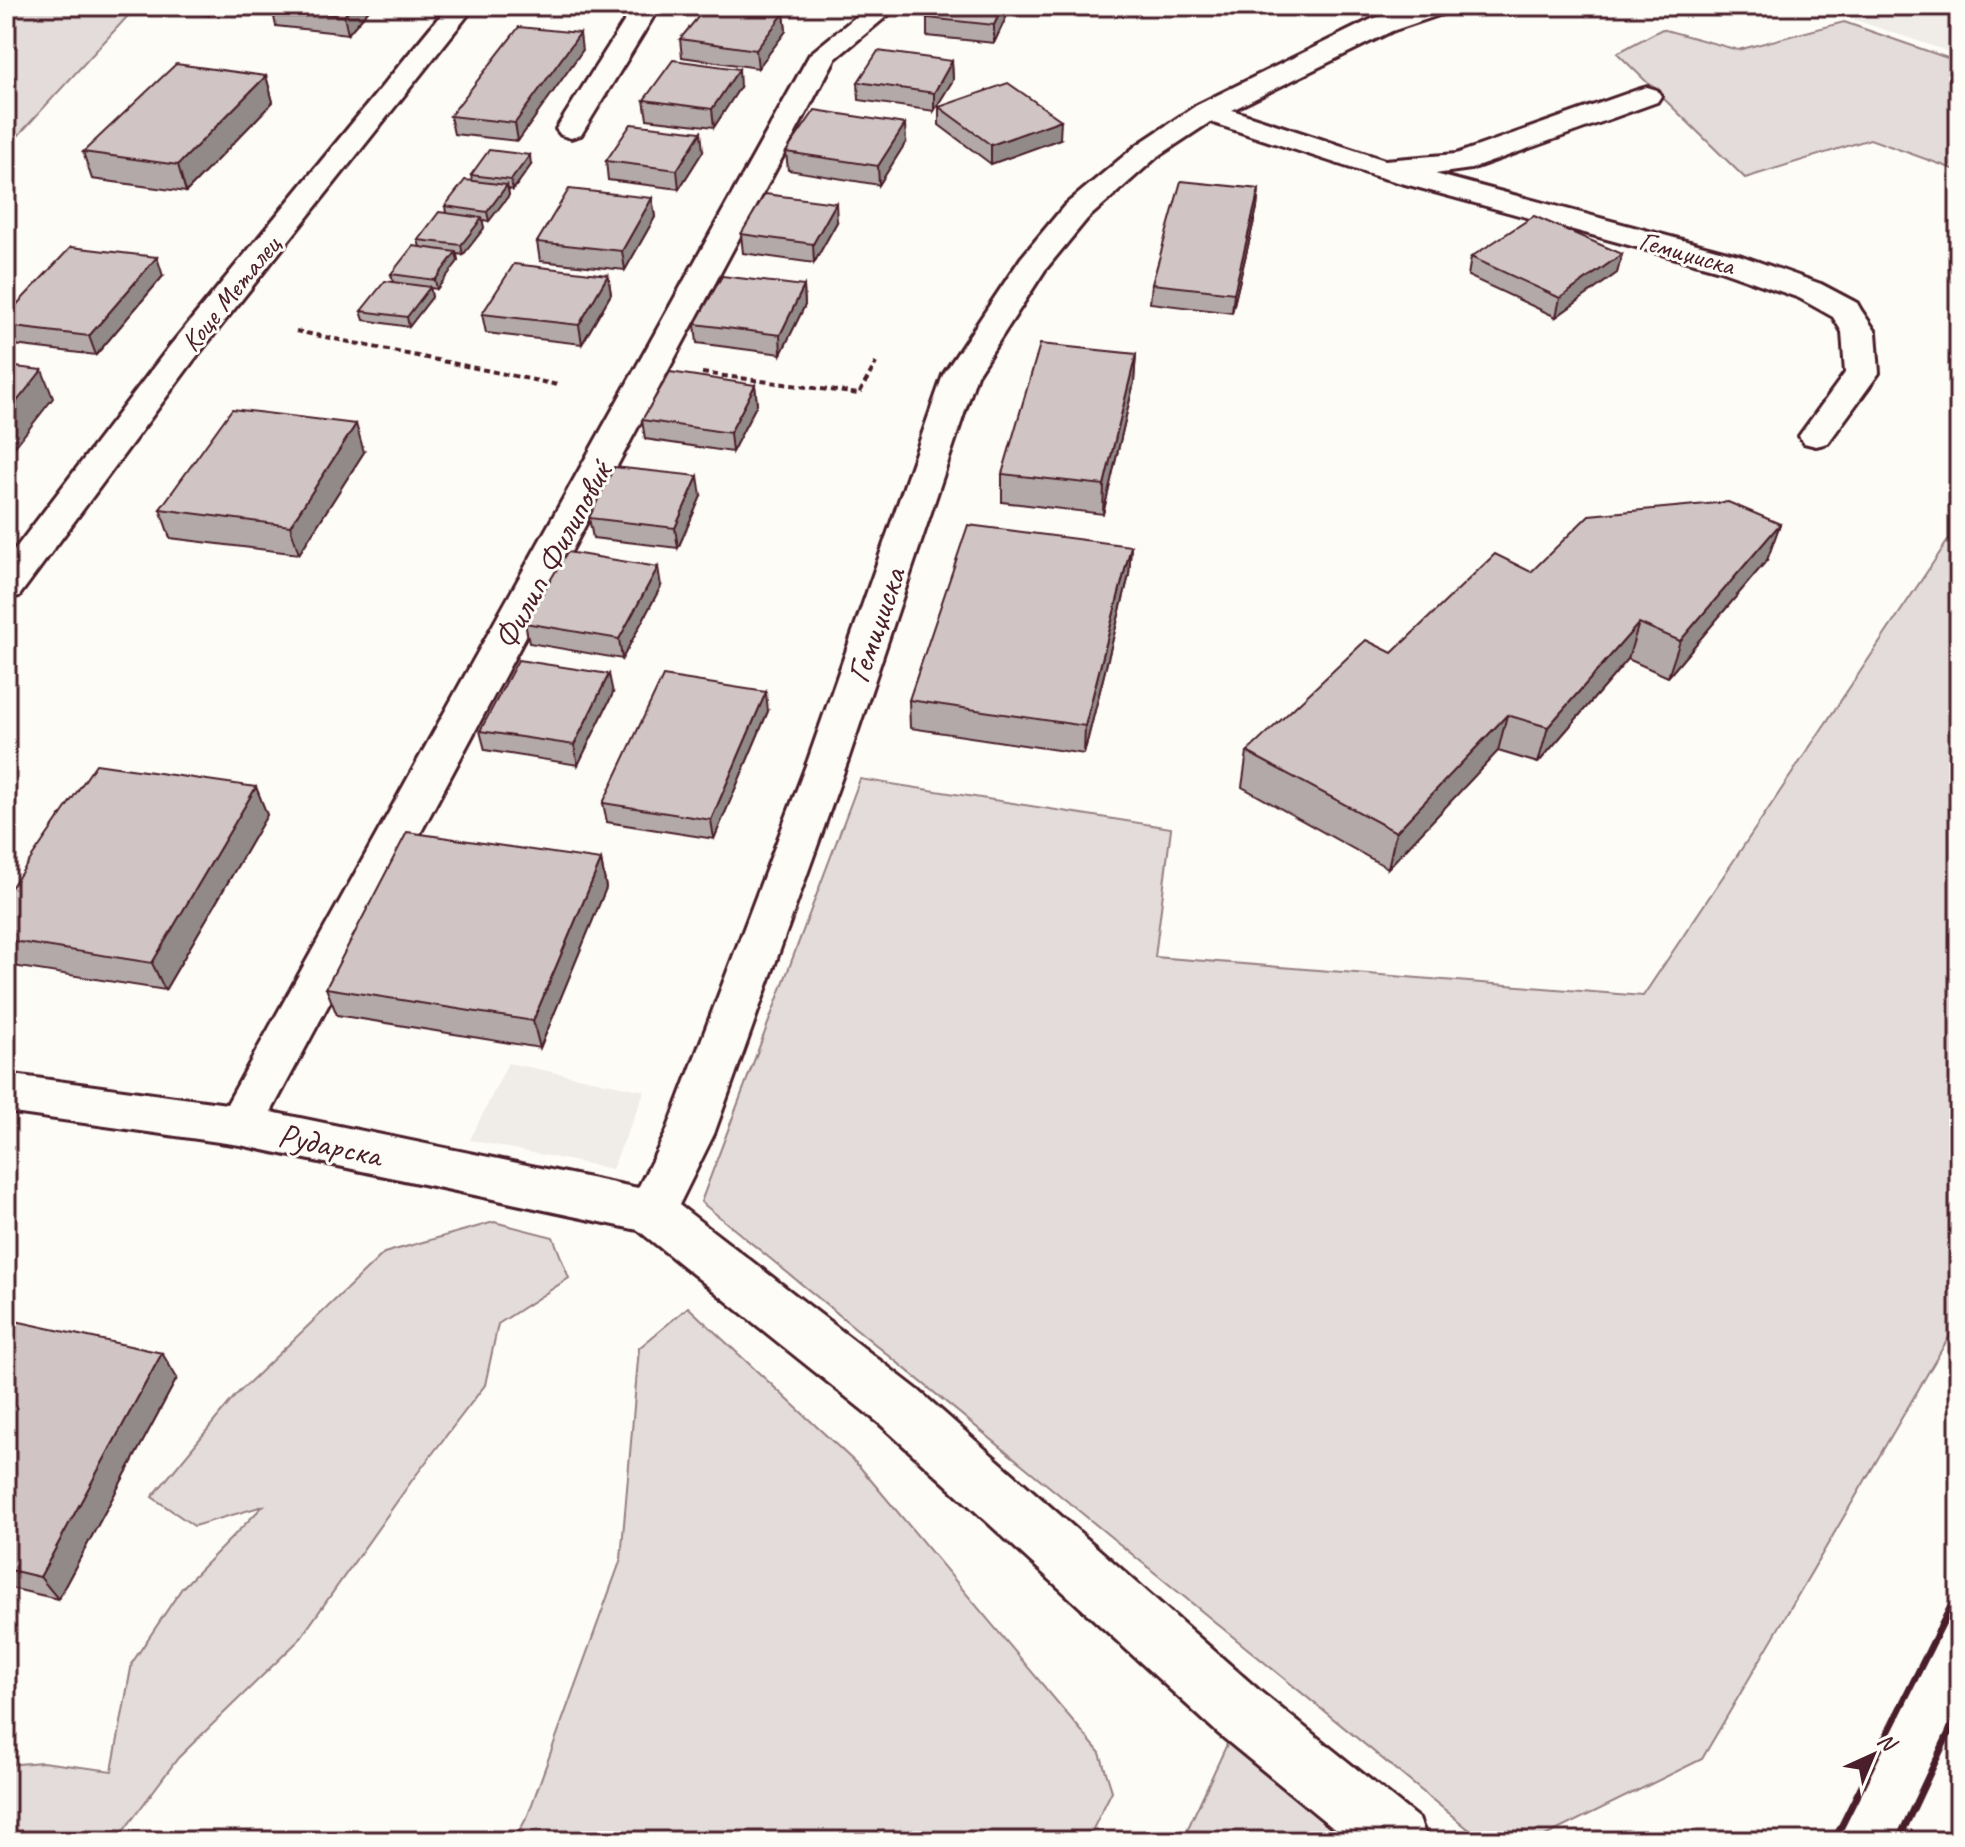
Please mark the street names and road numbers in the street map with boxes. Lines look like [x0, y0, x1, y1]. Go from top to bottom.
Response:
street label: Гемиџиска [1635, 222, 1740, 283]
street label: Коце Металец [173, 227, 289, 358]
street label: Филип Филиповиќ [483, 451, 623, 657]
street label: Гемиџиска [836, 560, 916, 688]
street label: Рударска [274, 1113, 388, 1177]

